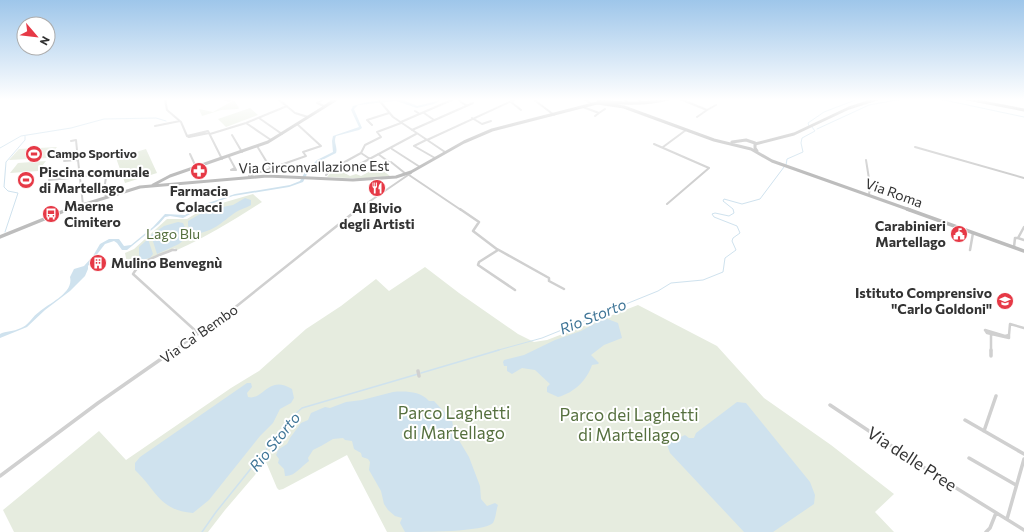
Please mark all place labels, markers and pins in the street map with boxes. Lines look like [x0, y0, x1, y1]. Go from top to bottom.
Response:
sports icon: Campo Sportivo [24, 144, 44, 164]
place label: Campo Sportivo [47, 146, 137, 160]
pharmacy icon: Farmacia Colacci [189, 161, 209, 181]
place label: Piscina comunale di Martellago [39, 163, 149, 196]
sports icon: Piscina comunale di Martellago [16, 170, 36, 190]
restaurant icon: Al Bivio degli Artisti [367, 178, 387, 198]
place label: Farmacia Colacci [170, 182, 228, 215]
place label: Maerne Cimitero [64, 197, 121, 230]
place label: Al Bivio degli Artisti [339, 199, 415, 232]
bus stop icon: Maerne Cimitero [41, 204, 61, 224]
place label: Carabinieri Martellago [875, 217, 946, 250]
public building icon: Carabinieri Martellago [949, 224, 969, 244]
building icon: Mulino Benvegnù [88, 253, 108, 273]
place label: Mulino Benvegnù [111, 254, 222, 271]
place label: Istituto Comprensivo "Carlo Goldoni" [855, 284, 992, 317]
school or university icon: Istituto Comprensivo "Carlo Goldoni" [995, 291, 1015, 311]

